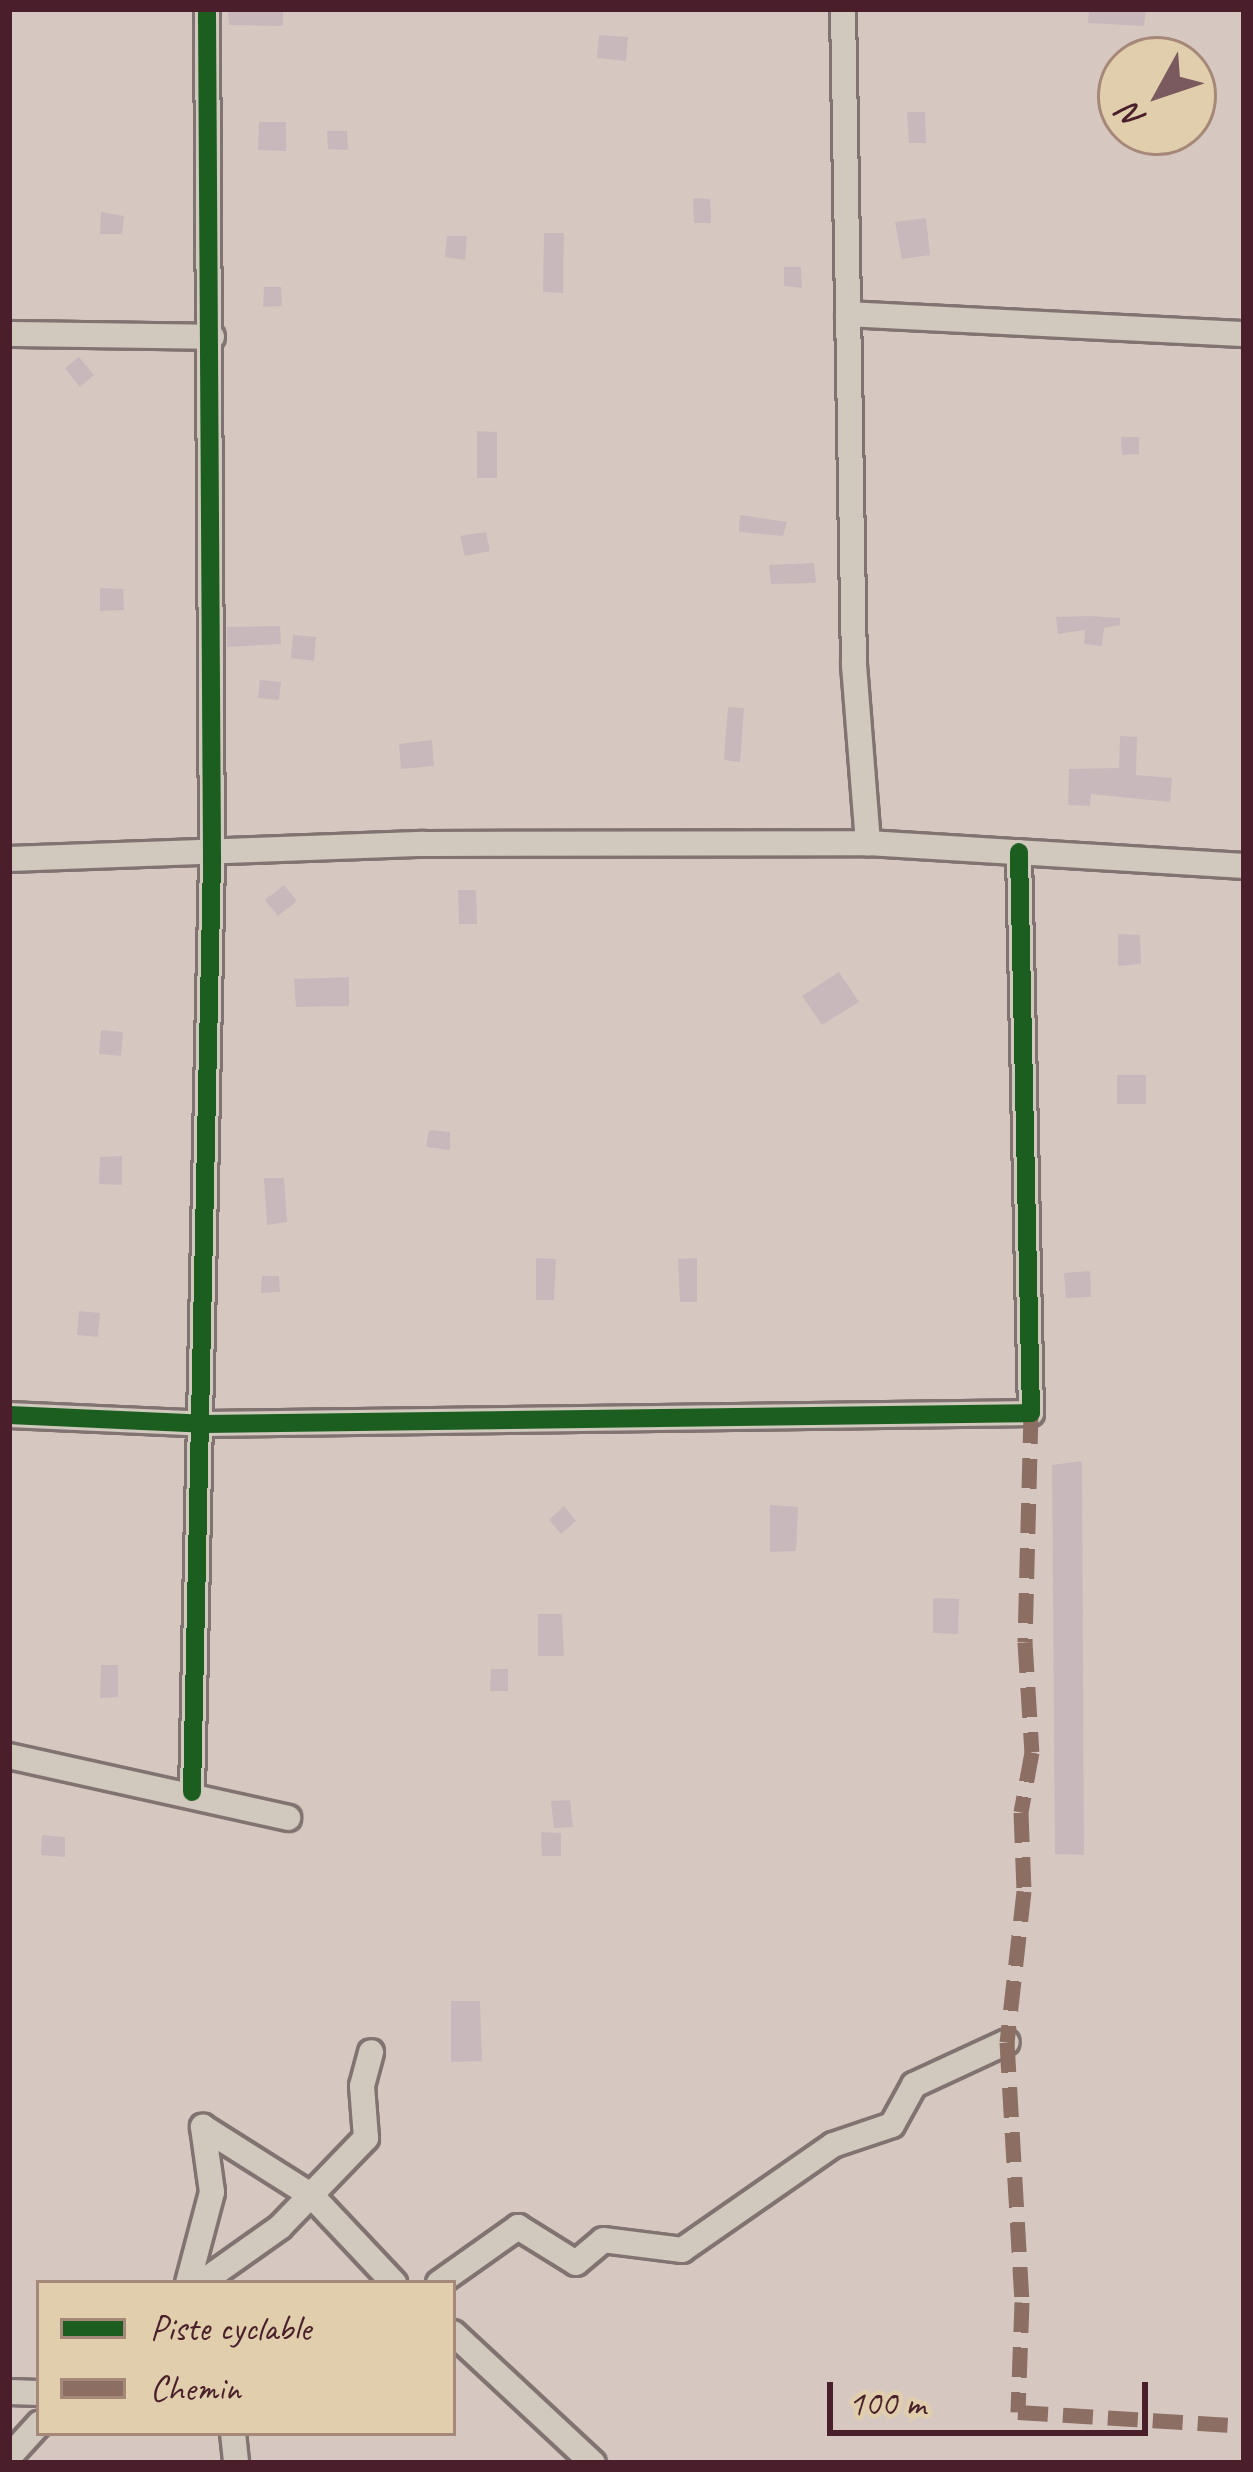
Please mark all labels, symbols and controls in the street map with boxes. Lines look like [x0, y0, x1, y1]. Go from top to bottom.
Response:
north arrow [1097, 36, 1217, 156]
text: N [1109, 96, 1154, 139]
legend [36, 2280, 456, 2436]
text: Piste cyclable [150, 2305, 311, 2351]
scale bar [833, 2358, 1154, 2432]
text: Chemin [150, 2365, 240, 2411]
text: 100 m [848, 2380, 925, 2426]

